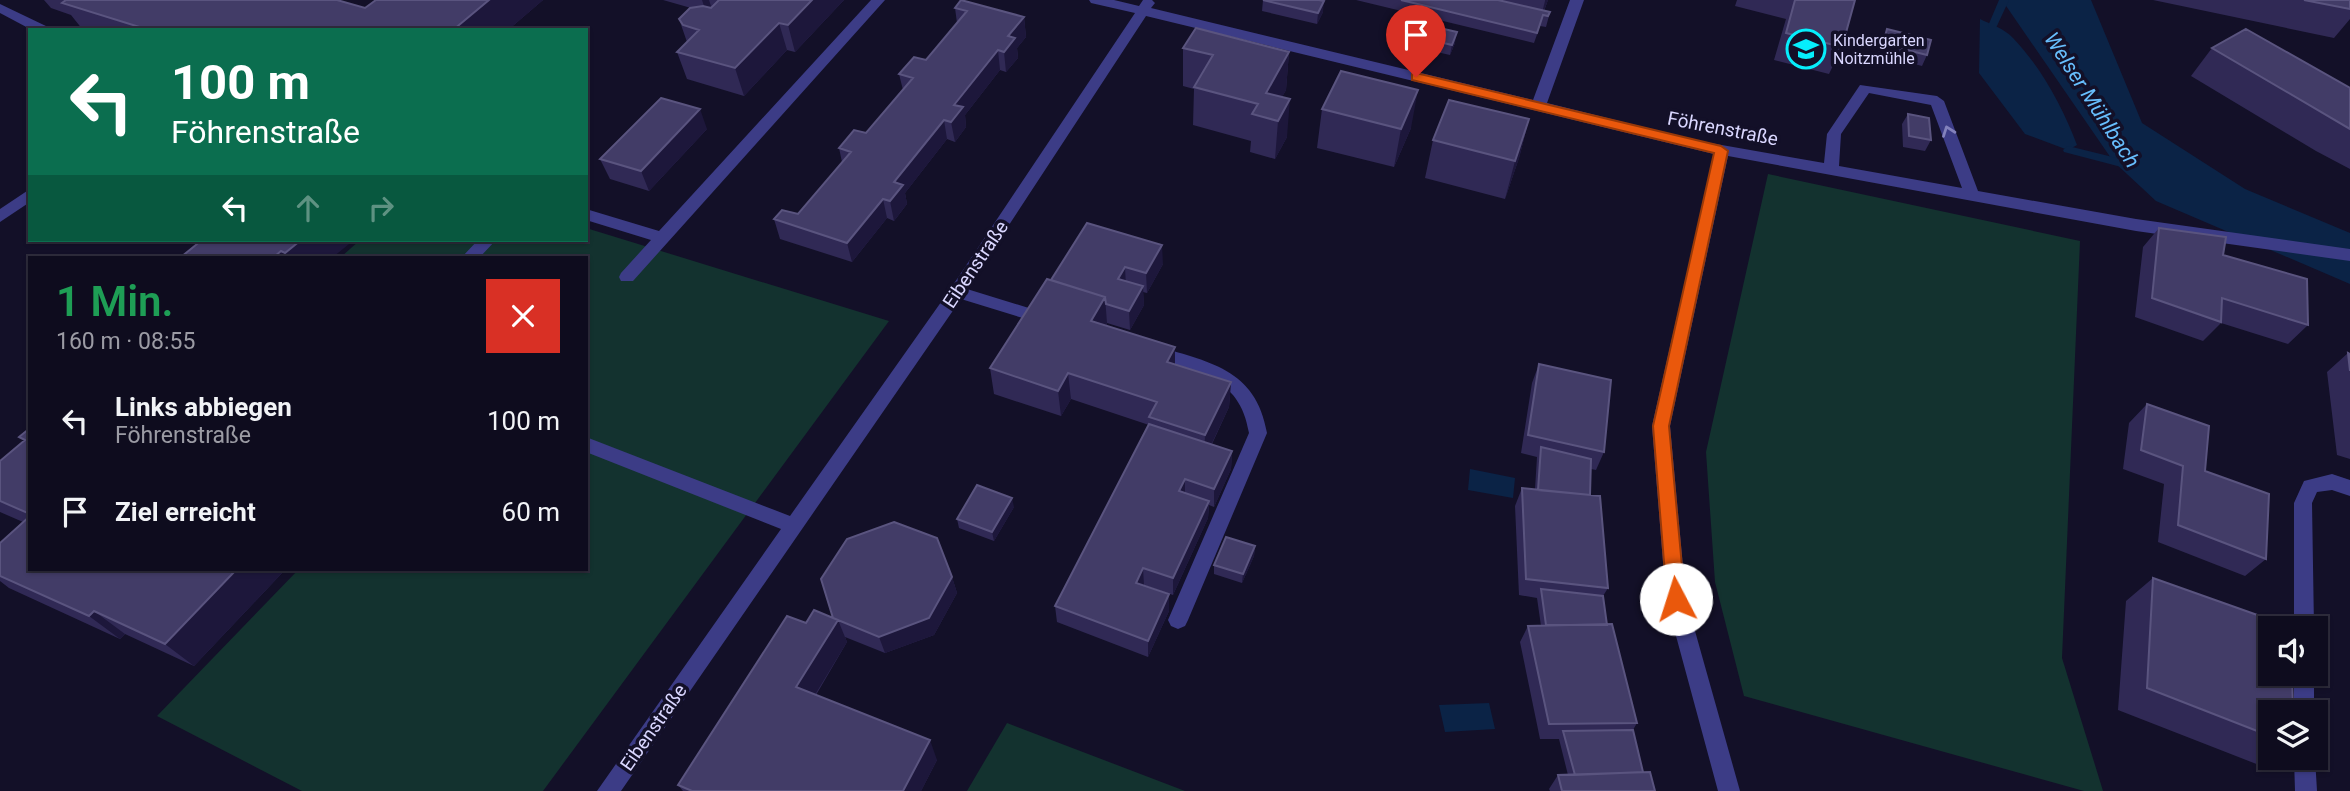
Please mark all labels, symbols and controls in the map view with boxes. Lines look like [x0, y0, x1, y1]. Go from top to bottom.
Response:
pin [1386, 5, 1446, 77]
icon: arrive [1397, 16, 1435, 54]
school or university icon: Kindergarten Noitzmühle [1785, 28, 1827, 70]
water label: Welser Mühlbach [2039, 28, 2145, 172]
place label: Kindergarten Noitzmühle [1833, 31, 1925, 68]
text: 100 m [171, 54, 310, 111]
icon: left [56, 56, 147, 147]
street label: Föhrenstraße [1666, 106, 1780, 150]
text: Föhrenstraße [171, 113, 360, 151]
one-way arrow [1942, 126, 1956, 138]
icon: left [216, 189, 254, 227]
icon: ahead [289, 189, 327, 227]
icon: right [362, 189, 400, 227]
street label: Eibenstraße [938, 216, 1013, 312]
text: 1 Min. [56, 277, 174, 326]
button: close [486, 279, 560, 353]
text: 160 m · 08:55 [56, 328, 195, 355]
text: Links abbiegen [115, 392, 292, 422]
icon: left [56, 402, 94, 440]
text: 100 m [487, 406, 560, 436]
text: Föhrenstraße [115, 422, 251, 449]
icon: arrive [56, 493, 94, 531]
text: Ziel erreicht [115, 497, 256, 527]
text: 60 m [502, 497, 560, 527]
position arrow [1639, 562, 1713, 636]
map controls [2258, 616, 2328, 770]
button: sound [2258, 616, 2328, 686]
street label: Eibenstraße [615, 680, 692, 775]
button: layers [2258, 700, 2328, 770]

